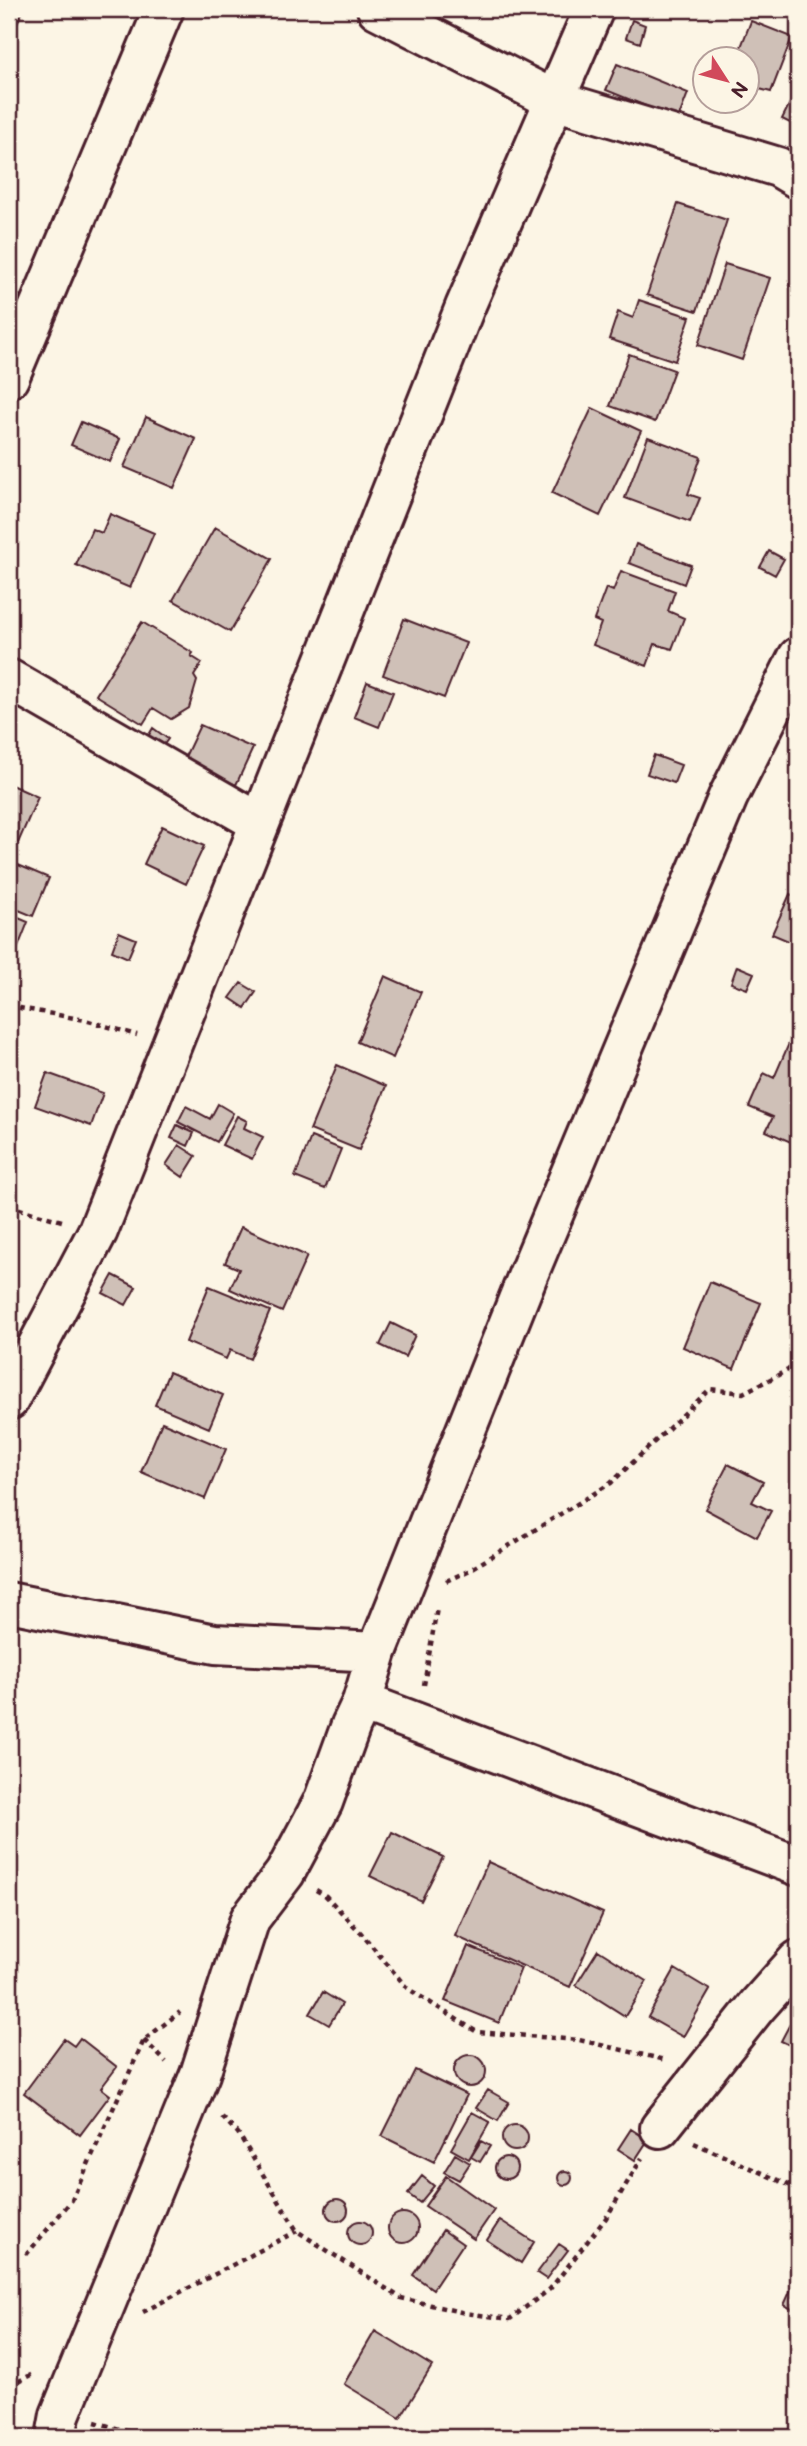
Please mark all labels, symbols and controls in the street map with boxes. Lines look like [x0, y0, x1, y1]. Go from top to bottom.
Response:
north arrow [692, 46, 762, 116]
text: N [725, 77, 752, 102]

